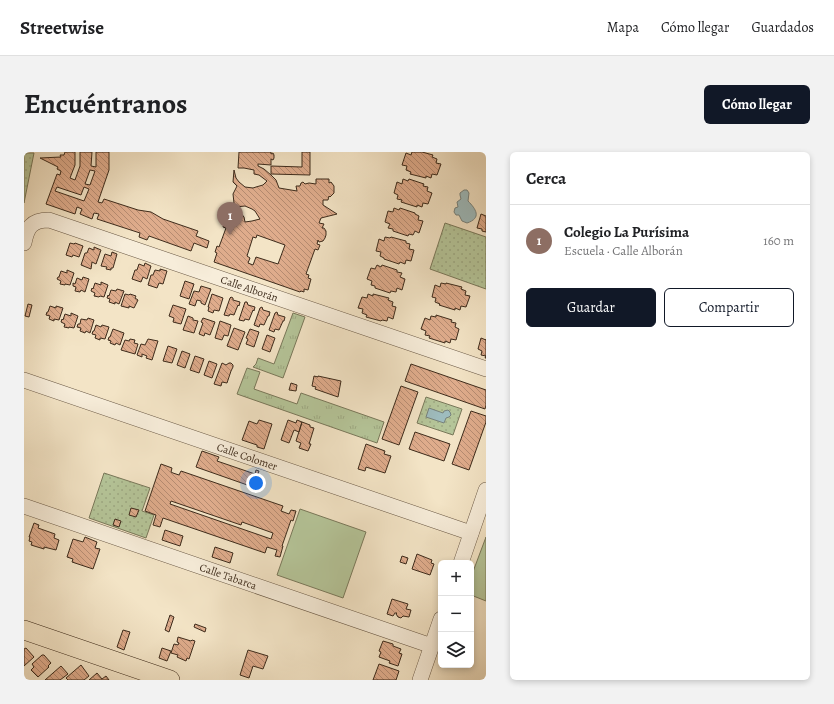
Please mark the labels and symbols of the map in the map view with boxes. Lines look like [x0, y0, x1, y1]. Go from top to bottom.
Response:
pin: 1 [217, 202, 243, 235]
street label: Calle Alborán [219, 272, 280, 306]
street label: Calle Colomer [215, 440, 279, 474]
your location [246, 473, 266, 493]
street label: Calle Tabarca [197, 560, 260, 594]

